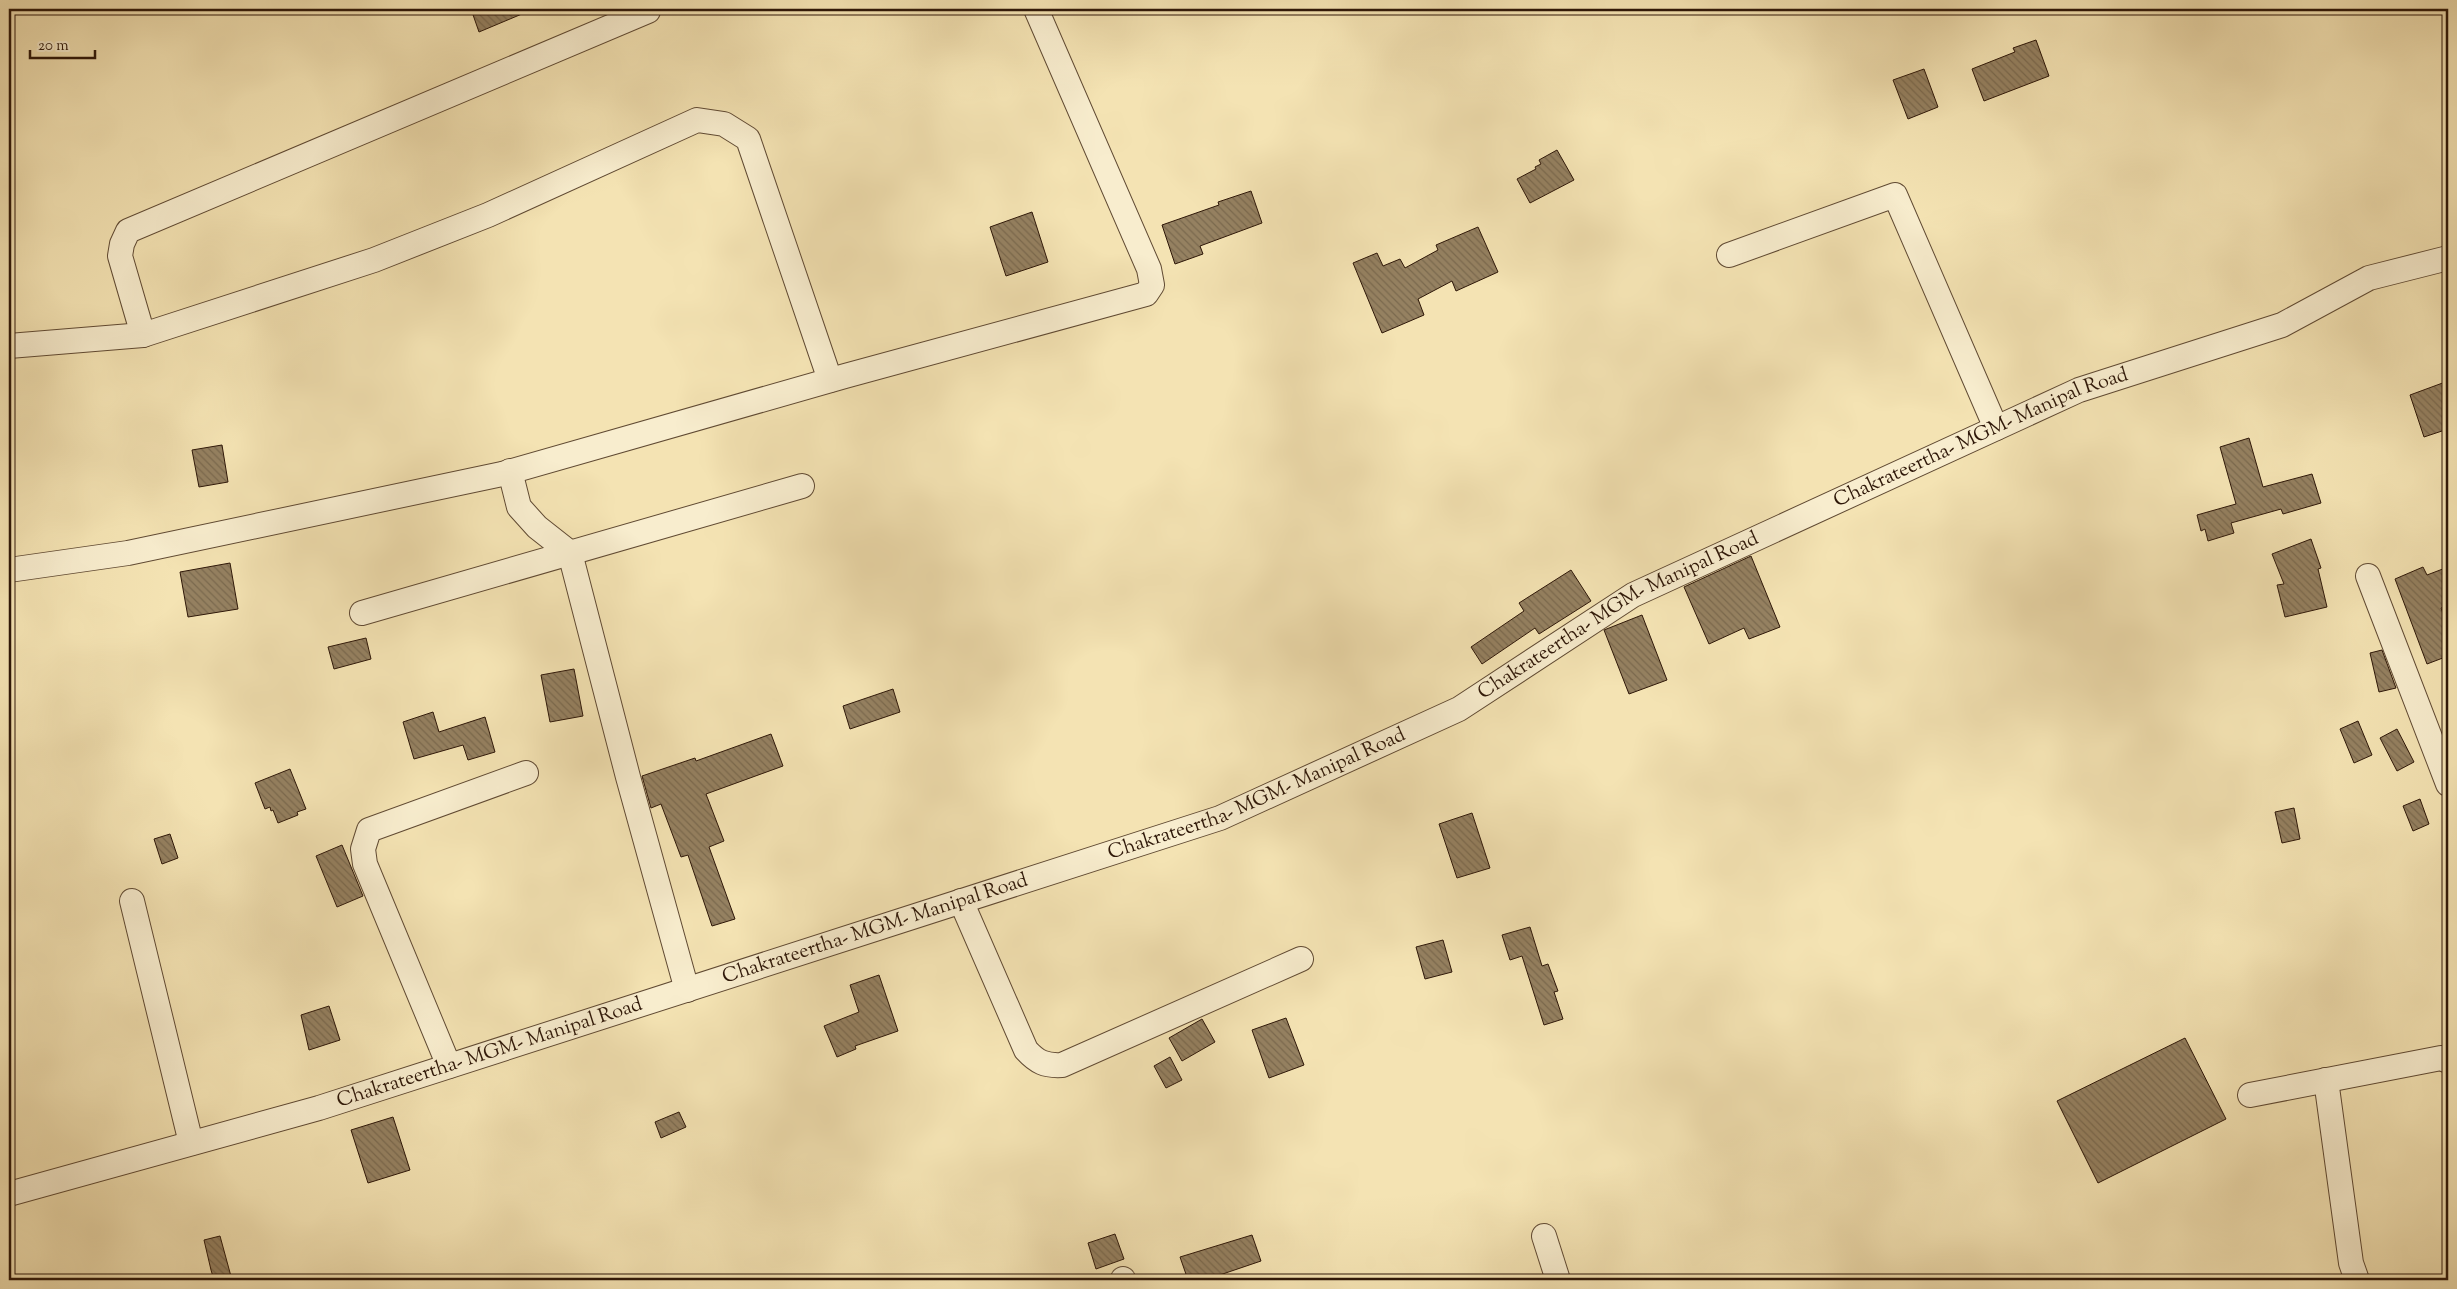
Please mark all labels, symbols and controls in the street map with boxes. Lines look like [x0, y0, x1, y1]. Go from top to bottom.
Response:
scale bar [30, 28, 95, 60]
text: 20 m [38, 36, 69, 57]
street label: Chakrateertha- MGM- Manipal Road [1829, 361, 2132, 515]
street label: Chakrateertha- MGM- Manipal Road [1472, 525, 1763, 707]
street label: Chakrateertha- MGM- Manipal Road [1104, 721, 1410, 868]
street label: Chakrateertha- MGM- Manipal Road [719, 866, 1032, 992]
street label: Chakrateertha- MGM- Manipal Road [333, 990, 646, 1116]

